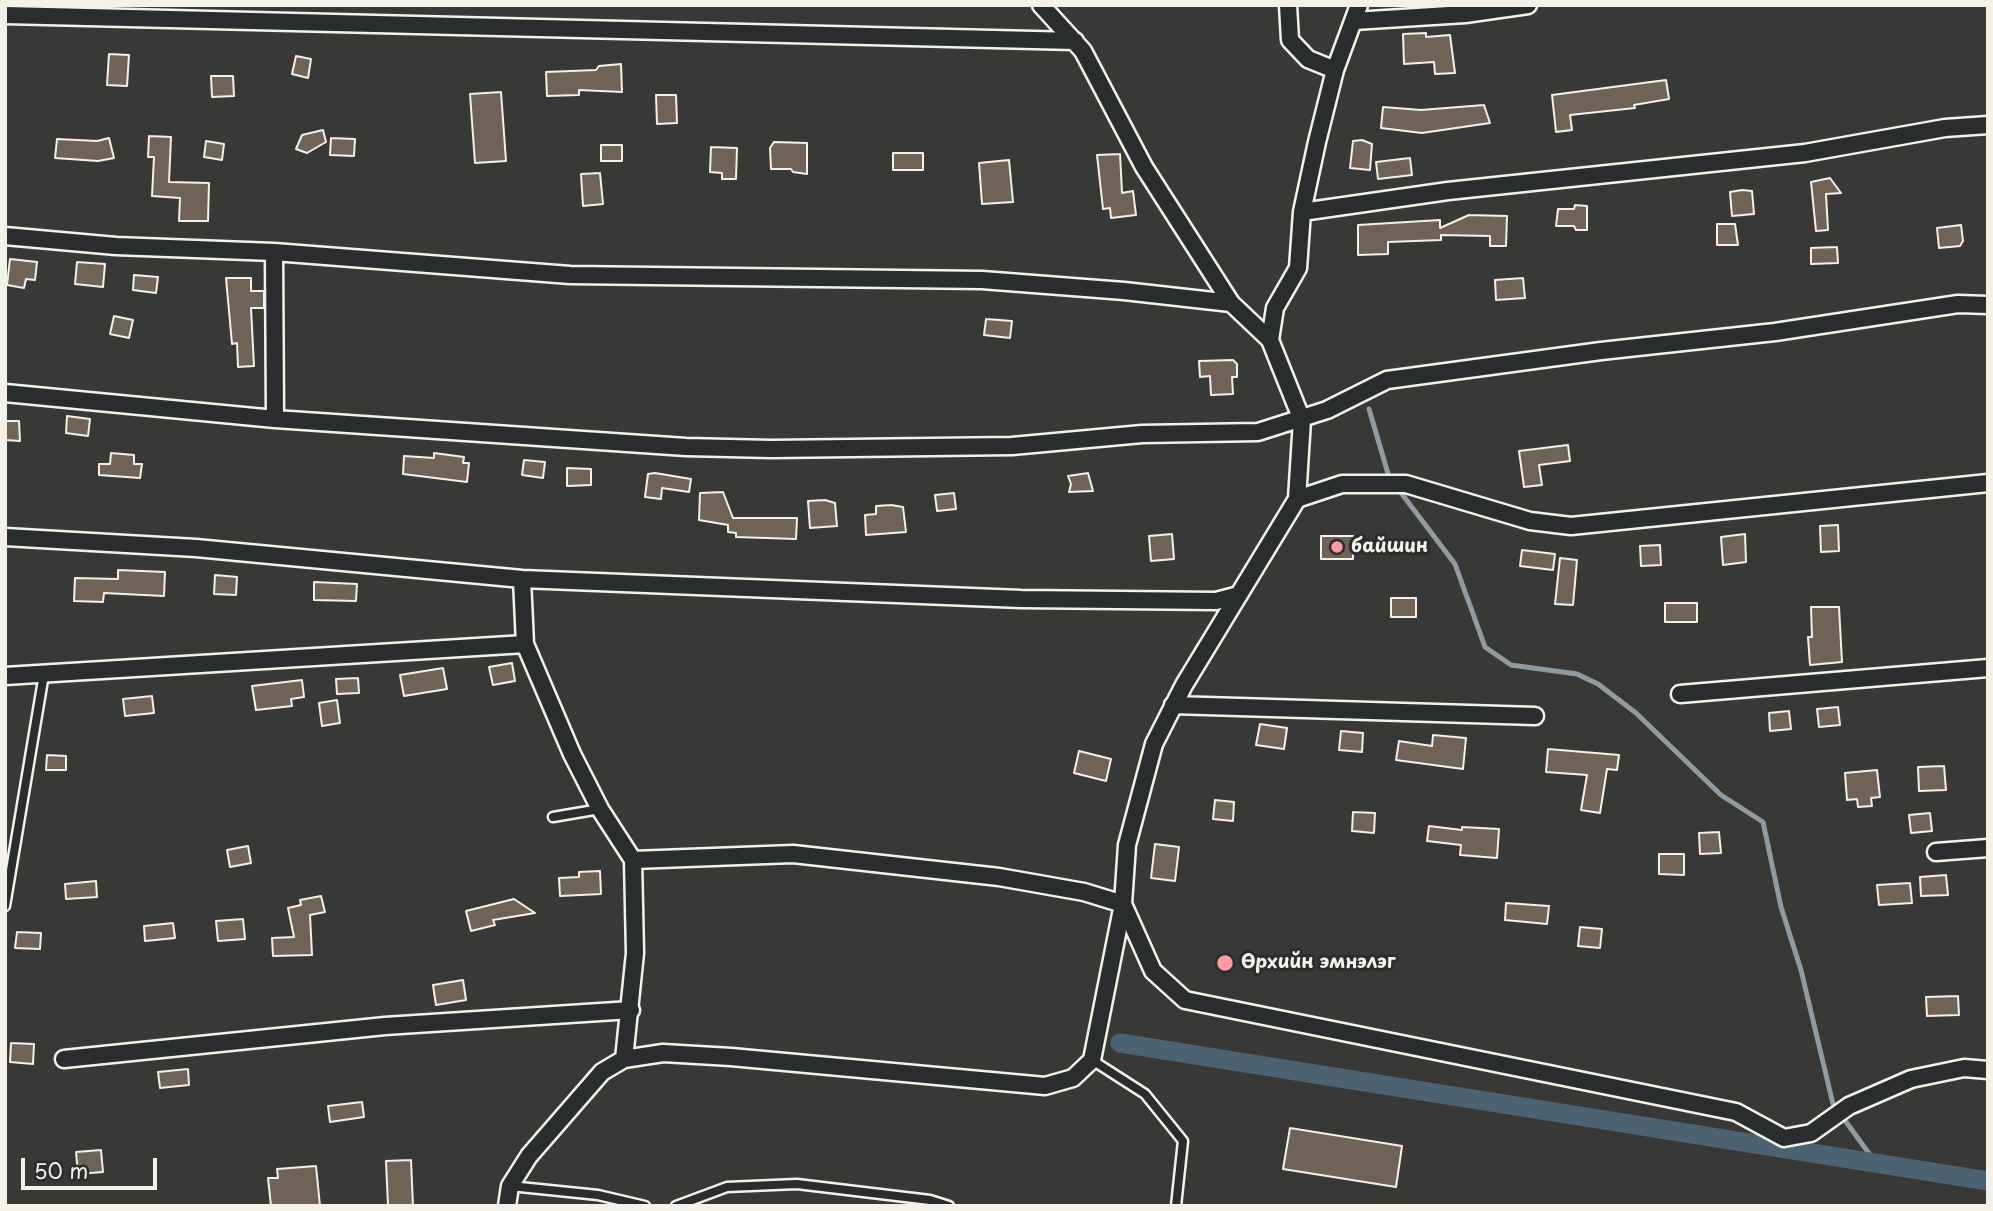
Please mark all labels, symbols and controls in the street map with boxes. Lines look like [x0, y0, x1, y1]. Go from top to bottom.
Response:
place label: байшин [1351, 536, 1428, 558]
marker: байшин [1329, 539, 1345, 555]
place label: Өрхийн эмнэлэг [1241, 952, 1395, 974]
marker: Өрхийн эмнэлэг [1215, 953, 1235, 973]
scale bar [24, 1144, 161, 1188]
text: 50 m [34, 1154, 88, 1186]

